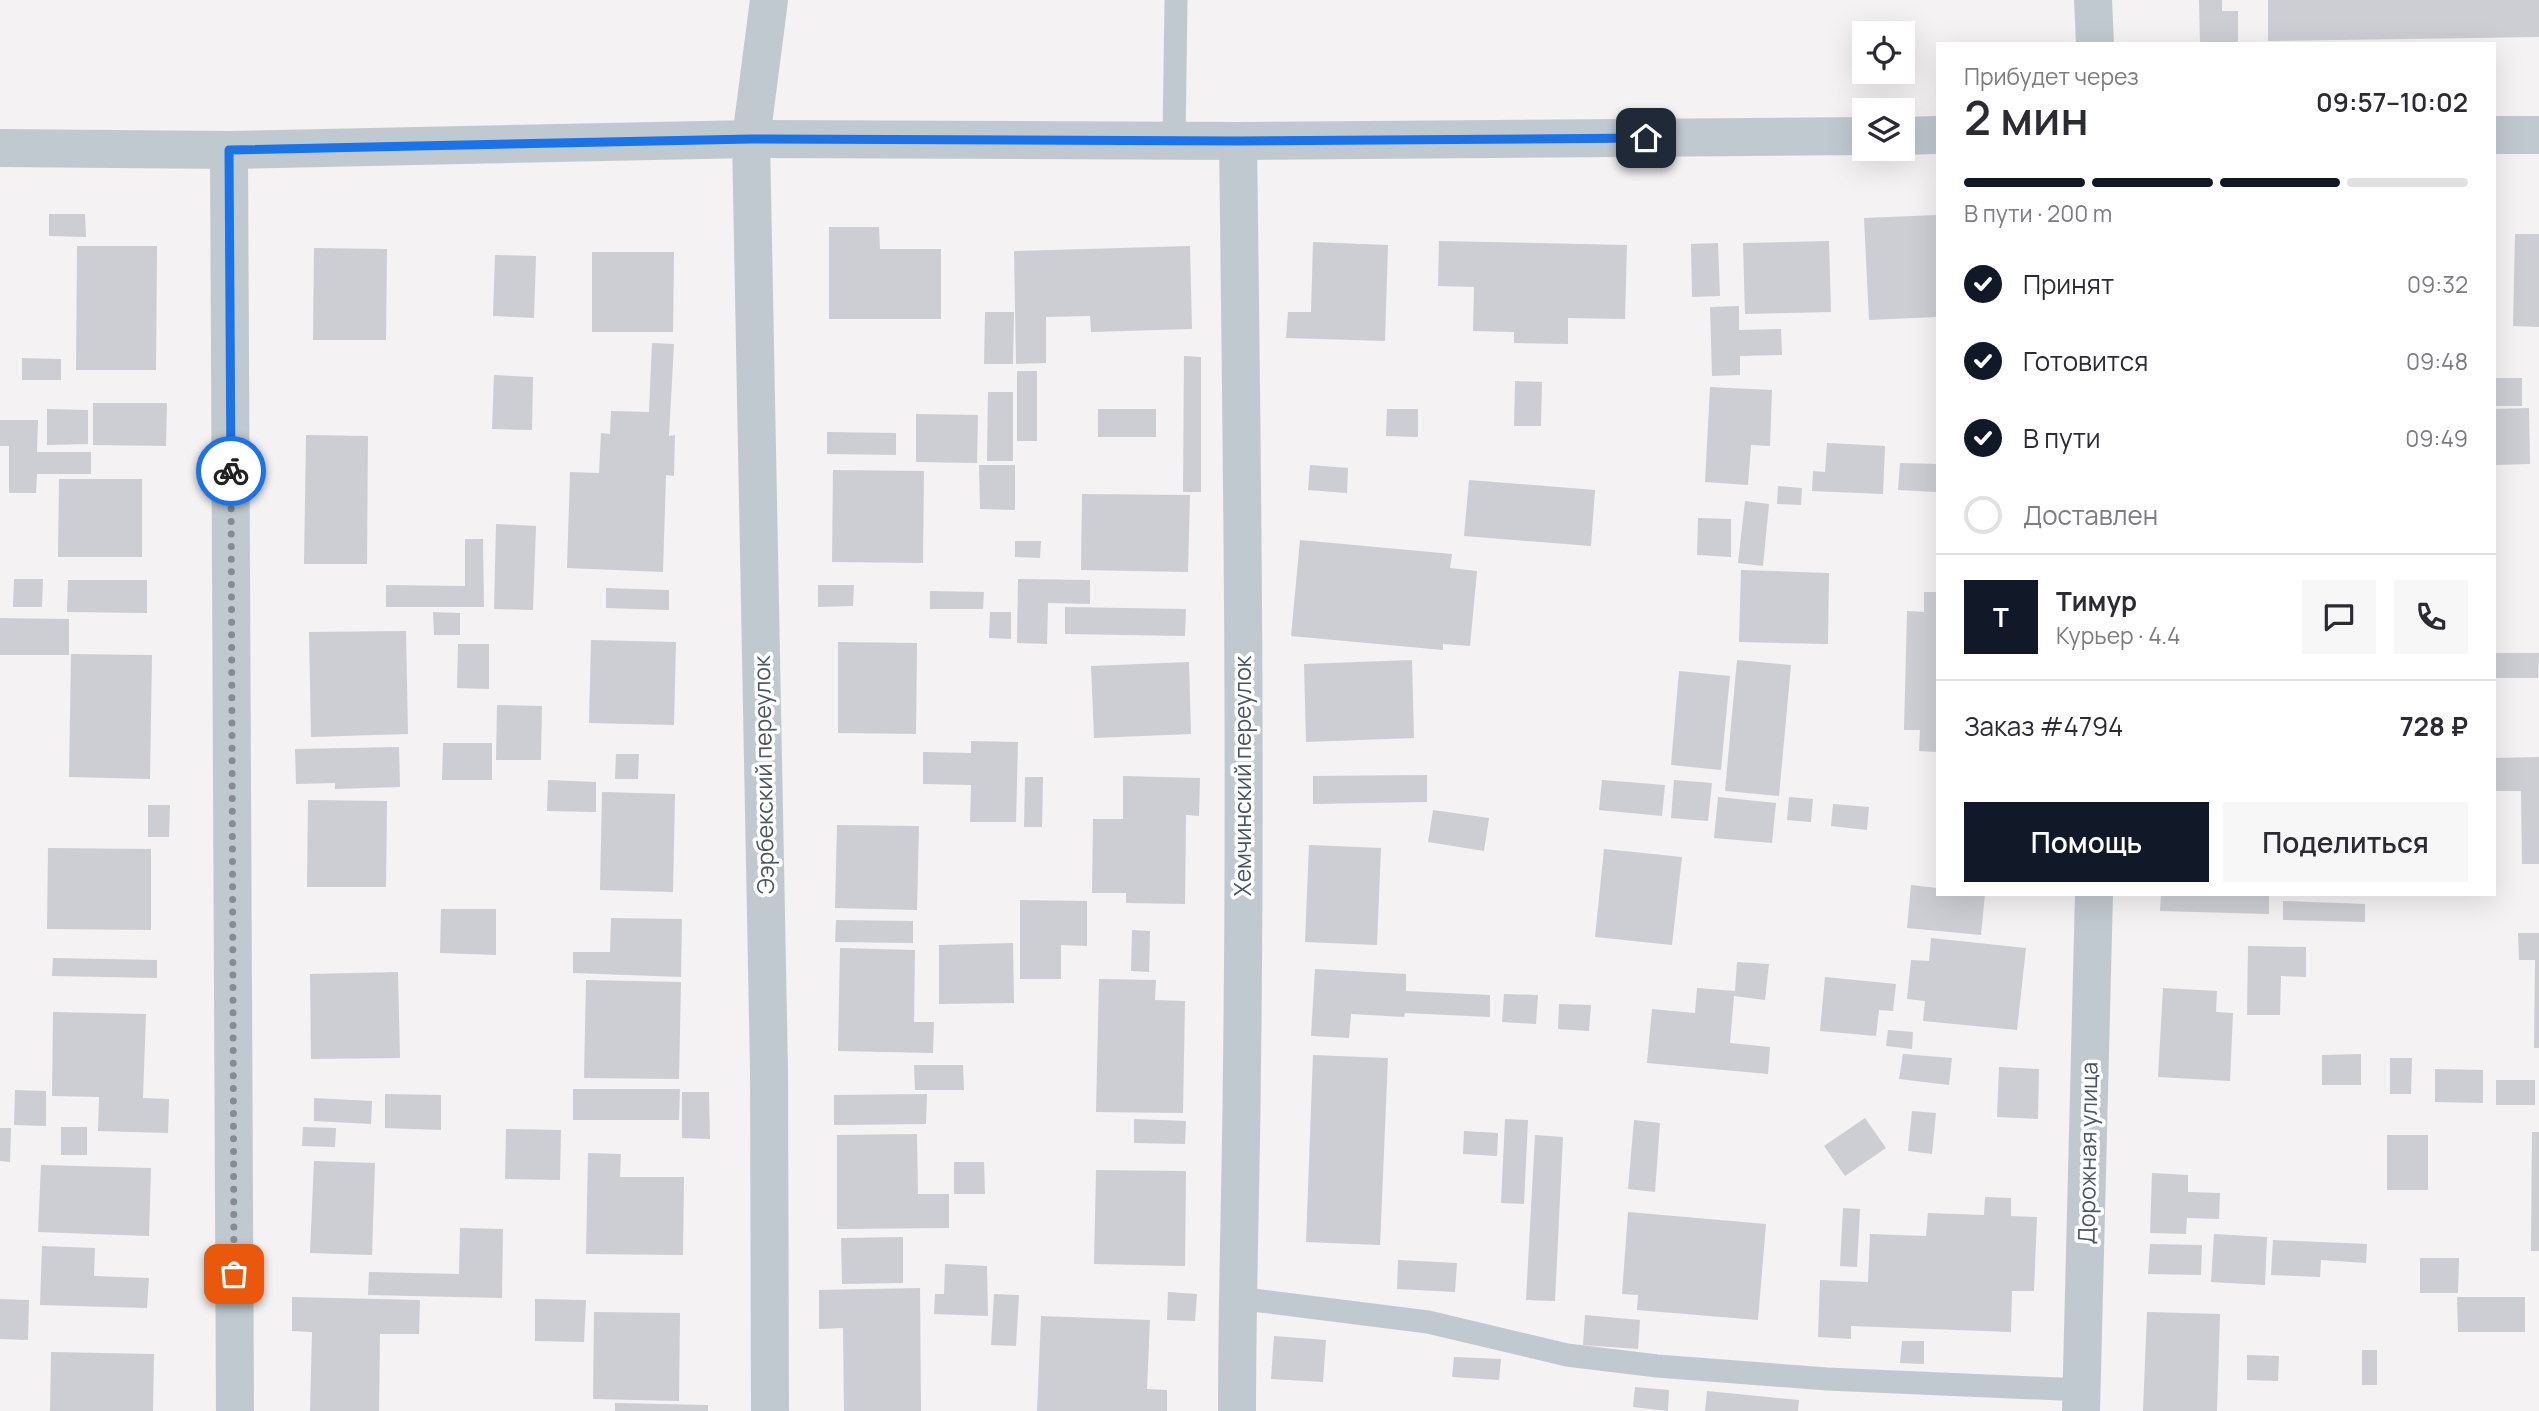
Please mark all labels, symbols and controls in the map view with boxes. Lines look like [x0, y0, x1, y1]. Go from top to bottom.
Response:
map controls [1852, 21, 1915, 161]
button: locate [1852, 21, 1915, 84]
text: Прибудет через [1964, 60, 2139, 92]
text: 09:57–10:02 [2316, 84, 2468, 120]
text: 2 мин [1964, 86, 2089, 149]
button: layers [1852, 98, 1915, 161]
pin [1616, 108, 1676, 168]
icon: home [1627, 119, 1665, 157]
text: В пути · 200 m [1964, 197, 2112, 229]
icon: check [1964, 265, 2002, 303]
text: Принят [2023, 266, 2114, 302]
text: 09:32 [2407, 268, 2468, 300]
icon: check [1964, 342, 2002, 380]
text: Готовится [2023, 343, 2148, 379]
text: 09:48 [2406, 345, 2468, 377]
icon: check [1964, 419, 2002, 457]
text: В пути [2023, 420, 2101, 456]
text: 09:49 [2405, 422, 2468, 454]
courier [196, 436, 266, 506]
icon: bike [212, 452, 250, 490]
text: Доставлен [2023, 497, 2158, 533]
button: chat [2302, 580, 2376, 654]
button: phone [2394, 580, 2468, 654]
text: Тимур [2056, 583, 2137, 619]
text: Т [1993, 599, 2009, 635]
text: Курьер · 4.4 [2056, 619, 2181, 651]
street label: Ээрбекский переулок [745, 655, 781, 895]
street label: Хемчинский переулок [1226, 655, 1258, 896]
text: Заказ #4794 [1964, 708, 2123, 744]
text: 728 ₽ [2400, 708, 2468, 744]
button: Помощь [1964, 802, 2209, 882]
button: Поделиться [2223, 802, 2468, 882]
street label: Дорожная улица [2069, 1062, 2105, 1244]
pin [204, 1244, 264, 1304]
icon: bag [215, 1255, 253, 1293]

